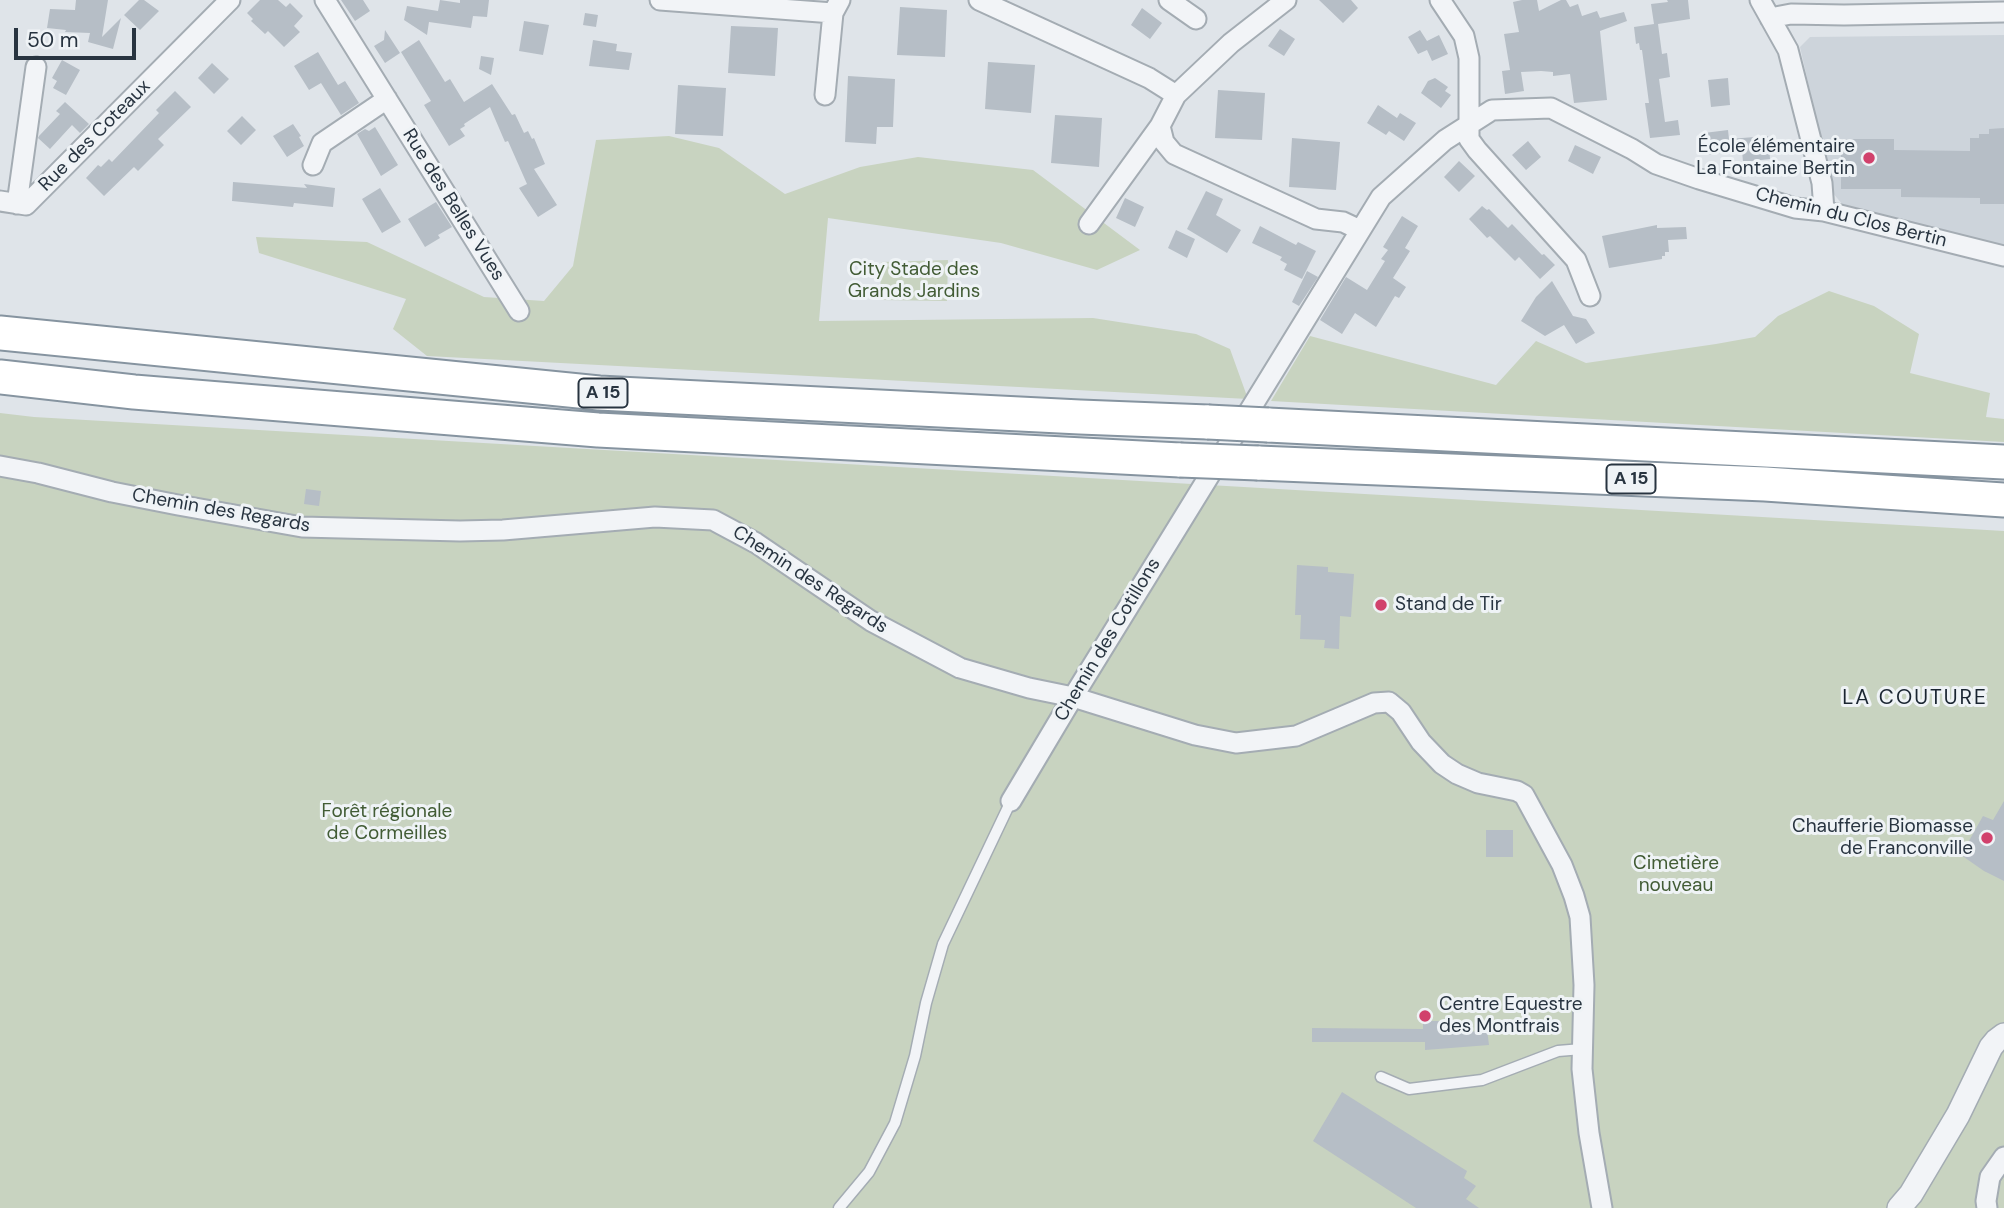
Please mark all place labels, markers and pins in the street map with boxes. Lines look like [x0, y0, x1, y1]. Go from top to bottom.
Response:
place label: École élémentaire La Fontaine Bertin [1696, 136, 1855, 180]
marker: École élémentaire La Fontaine Bertin [1861, 150, 1877, 166]
place label: Stand de Tir [1395, 594, 1502, 616]
marker: Stand de Tir [1373, 597, 1389, 613]
place label: Chaufferie Biomasse de Franconville [1792, 816, 1973, 860]
marker: Chaufferie Biomasse de Franconville [1979, 830, 1995, 846]
place label: Centre Equestre des Montfrais [1439, 994, 1583, 1038]
marker: Centre Equestre des Montfrais [1417, 1008, 1433, 1024]

